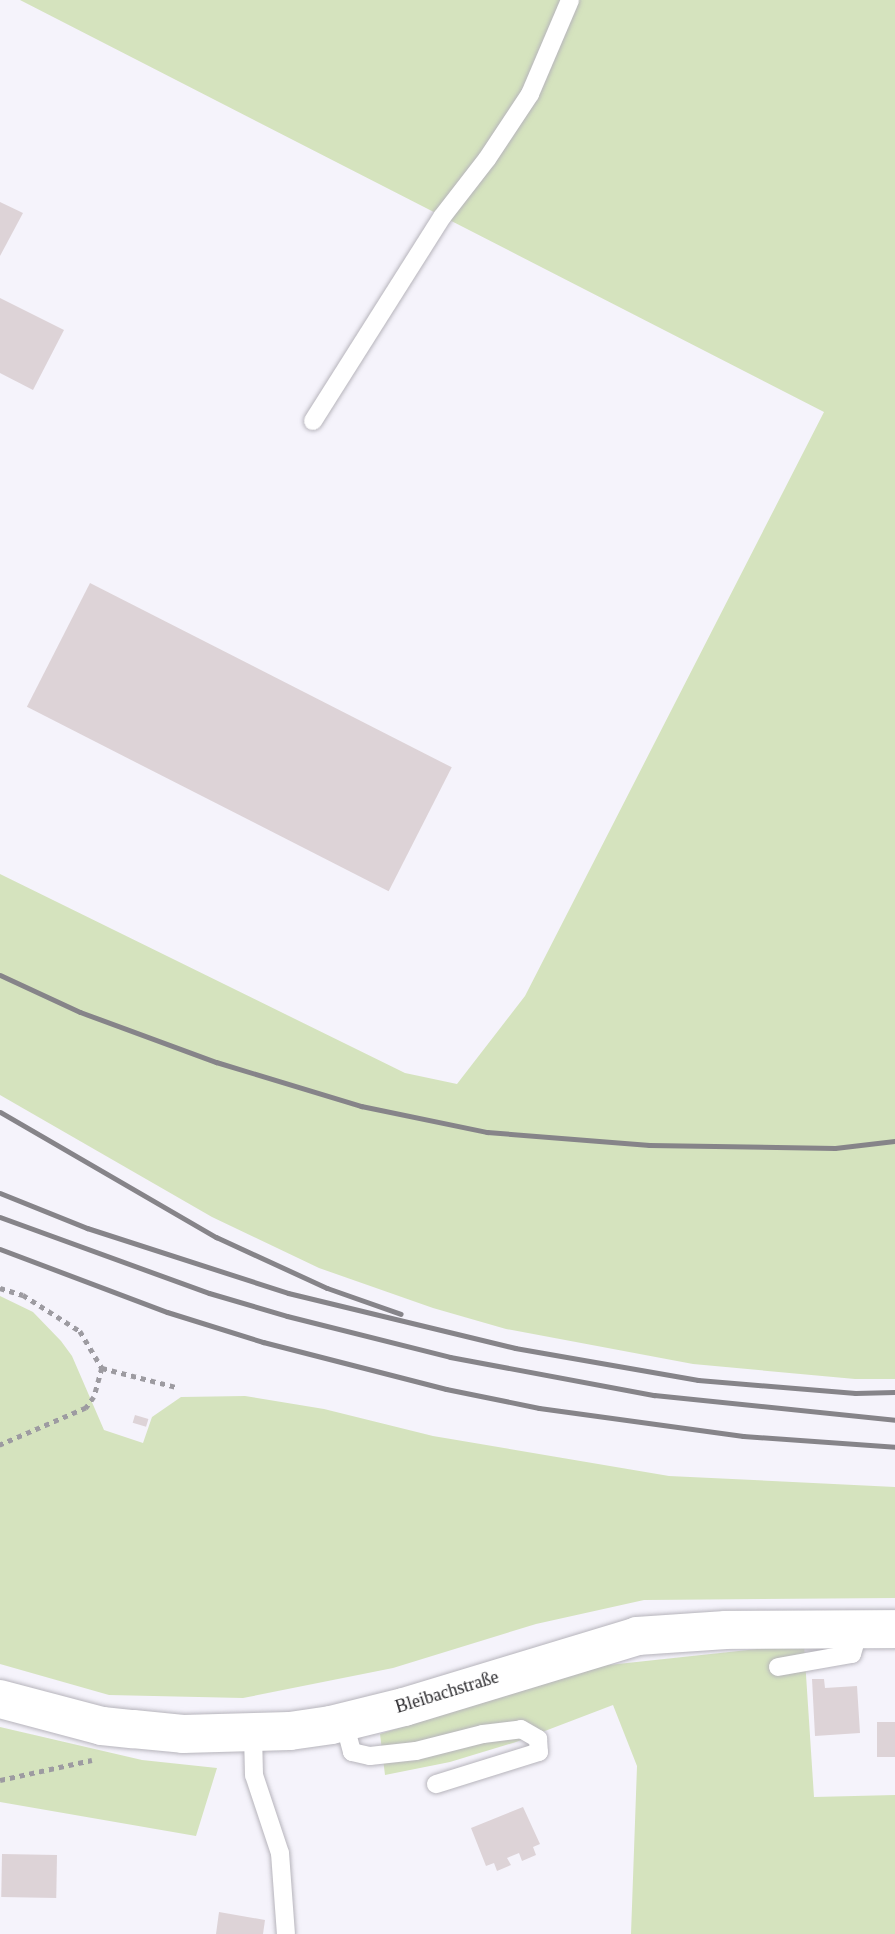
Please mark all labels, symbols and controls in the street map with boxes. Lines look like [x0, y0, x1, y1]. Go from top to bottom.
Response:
street label: Bleibachstraße [393, 1666, 501, 1718]

